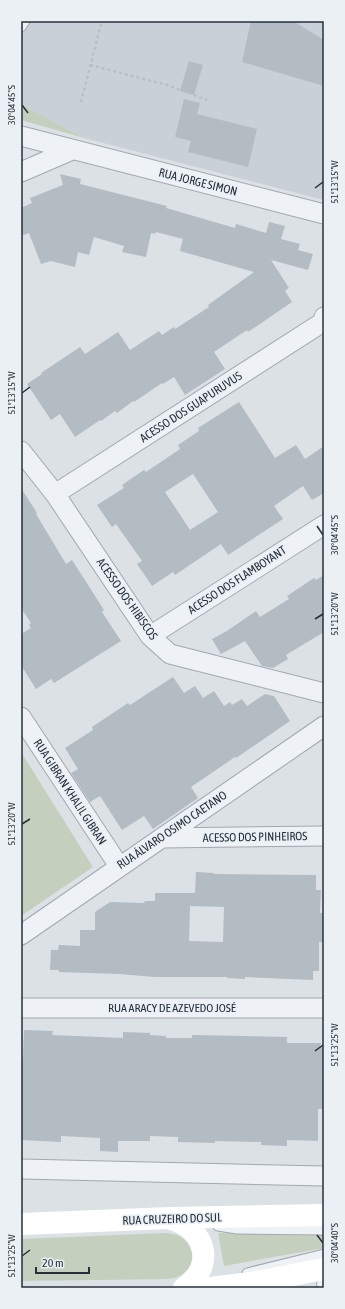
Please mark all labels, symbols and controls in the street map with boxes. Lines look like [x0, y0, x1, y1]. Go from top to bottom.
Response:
text: 30°04'45"S [6, 85, 17, 125]
text: 51°13'15"W [329, 160, 340, 204]
street label: RUA JORGE SIMON [157, 165, 239, 199]
street label: ACESSO DOS GUAPURUVUS [137, 369, 245, 445]
text: 51°13'15"W [6, 371, 17, 415]
text: 30°04'45"S [329, 515, 340, 555]
street label: ACESSO DOS FLAMBOYANT [185, 543, 289, 617]
street label: ACESSO DOS HIBISCOS [94, 555, 160, 643]
text: 51°13'20"W [329, 592, 340, 636]
street label: RUA GIBRAN KHALIL GIBRAN [31, 737, 109, 847]
street label: RUA ÁLVARO OSIMO CAETANO [114, 788, 230, 872]
text: 51°13'20"W [6, 802, 17, 846]
street label: ACESSO DOS PINHEIROS [203, 829, 307, 845]
street label: RUA ARACY DE AZEVEDO JOSÉ [108, 1001, 236, 1015]
text: 51°13'25"W [329, 1023, 340, 1067]
street label: RUA CRUZEIRO DO SUL [122, 1210, 222, 1228]
text: 30°04'40"S [329, 1223, 340, 1263]
text: 51°13'25"W [6, 1234, 17, 1278]
scale bar [36, 1249, 89, 1275]
text: 20 m [42, 1256, 64, 1270]

